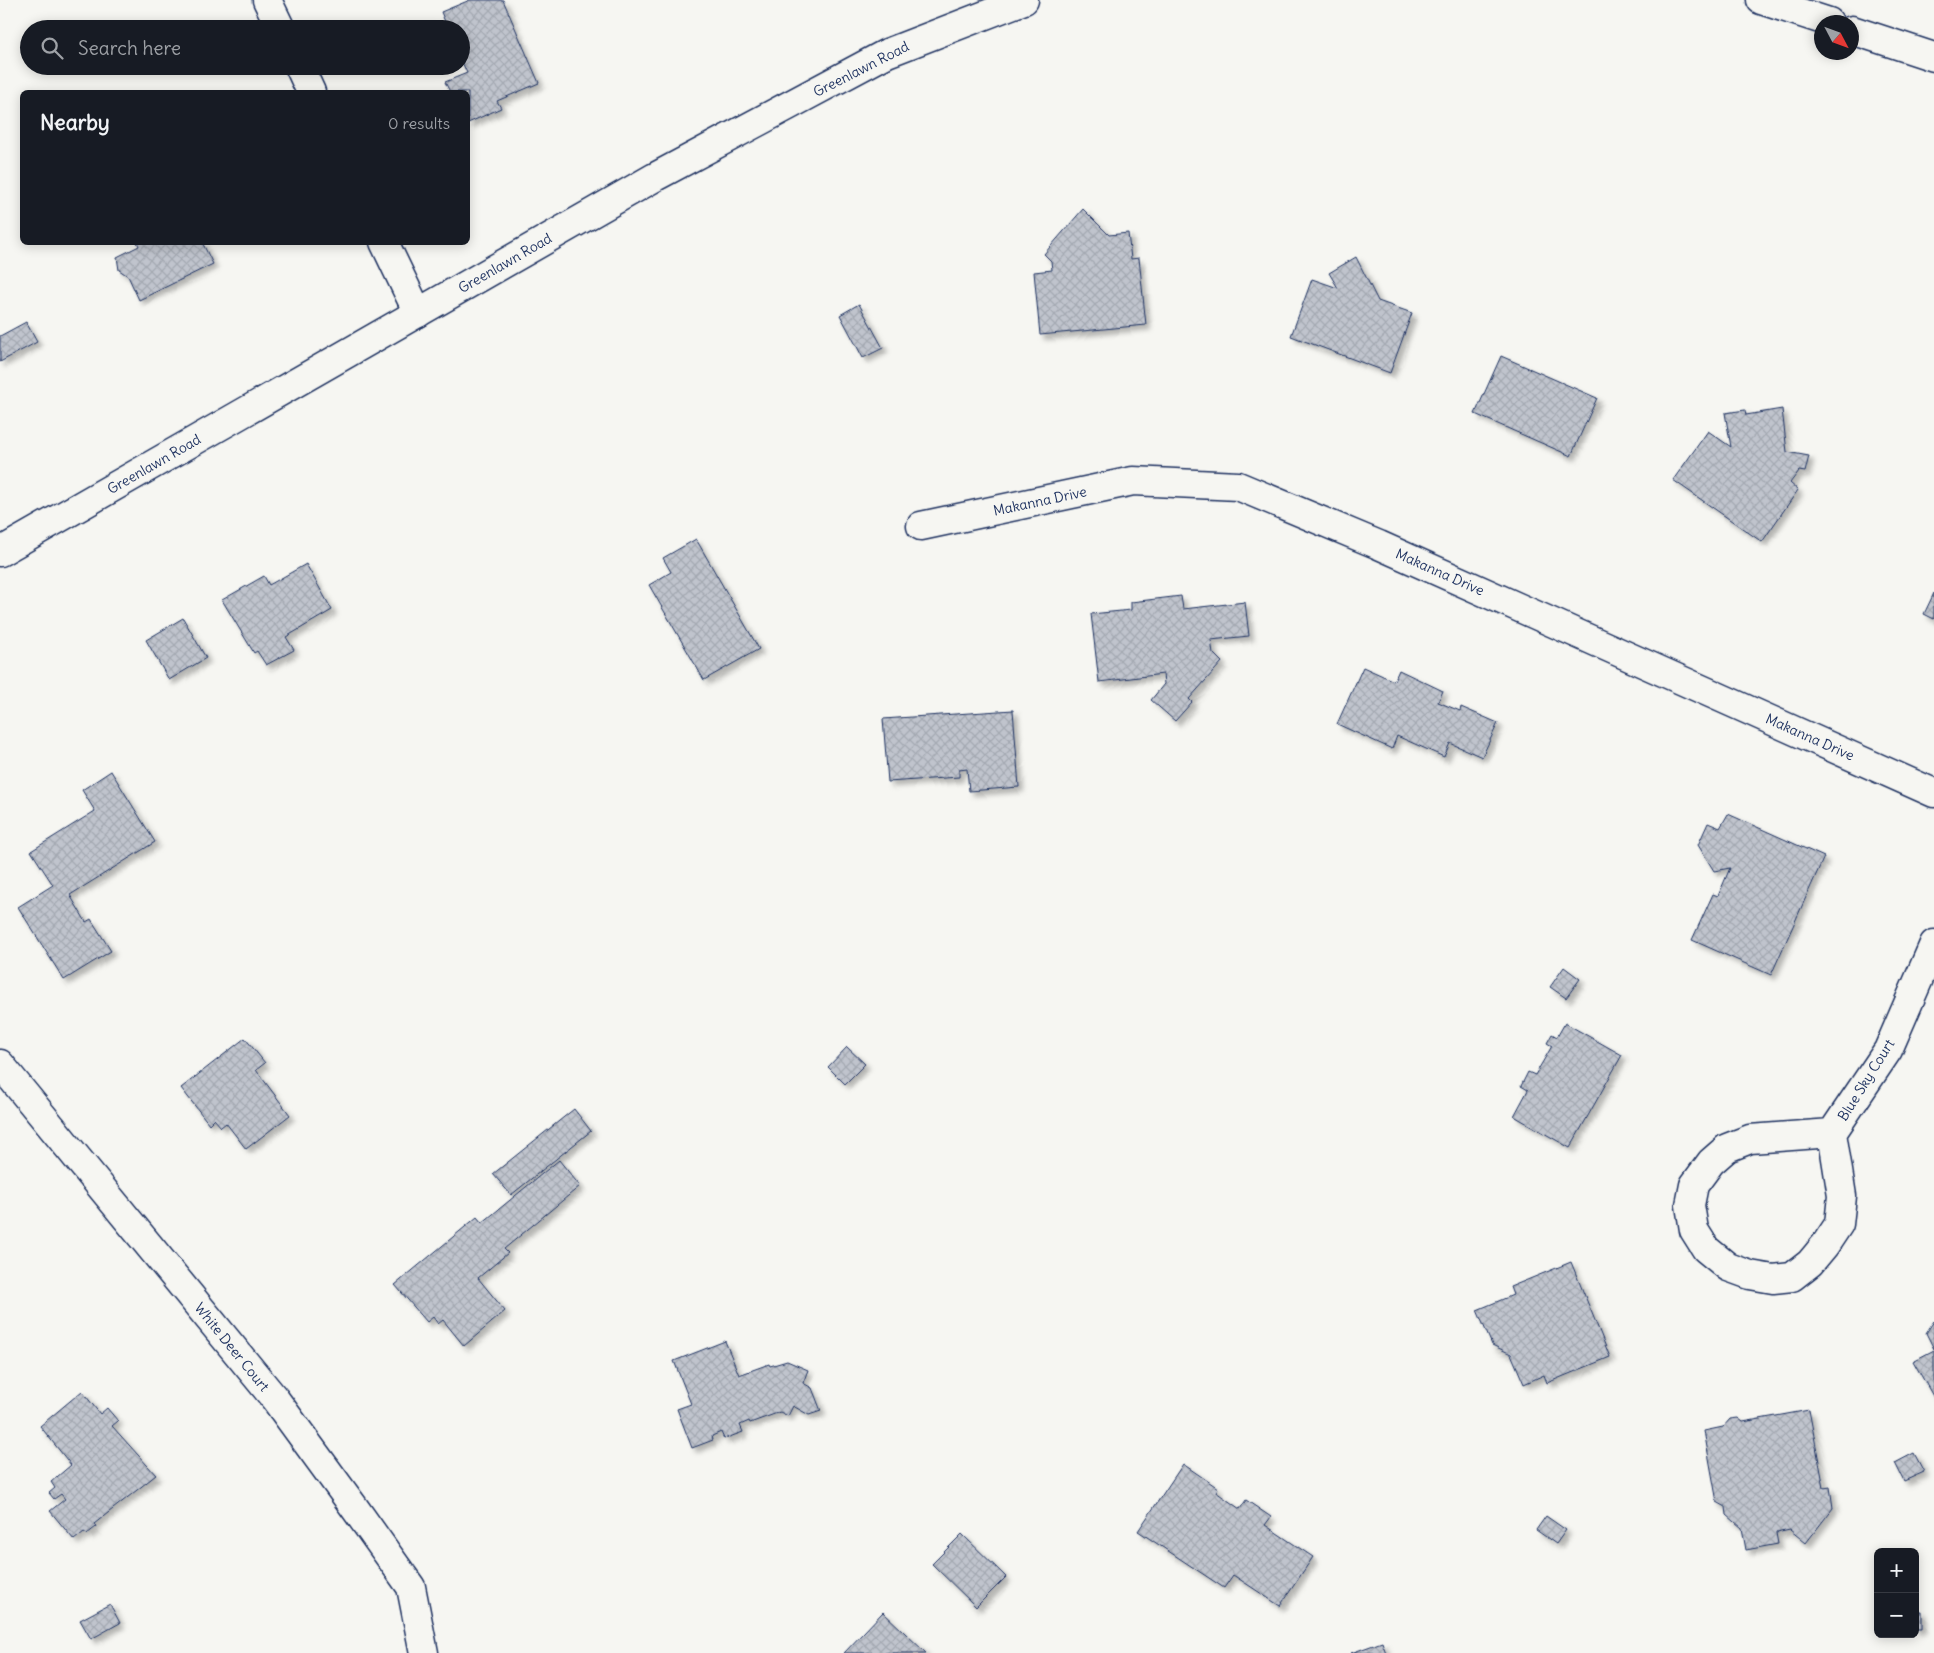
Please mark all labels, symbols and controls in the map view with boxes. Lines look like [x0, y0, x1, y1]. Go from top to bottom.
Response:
north arrow [1814, 15, 1859, 60]
search box [20, 20, 470, 75]
icon: search [38, 34, 66, 62]
text: Search here [78, 36, 181, 60]
street label: Greenlawn Road [810, 37, 912, 101]
text: Nearby [40, 109, 110, 136]
text: 0 results [388, 113, 450, 133]
street label: Greenlawn Road [455, 229, 555, 297]
street label: Greenlawn Road [104, 430, 204, 498]
street label: Makanna Drive [992, 482, 1088, 520]
street label: Makanna Drive [1393, 544, 1487, 600]
street label: Makanna Drive [1763, 709, 1857, 765]
street label: Blue Sky Court [1834, 1036, 1898, 1124]
street label: White Deer Court [191, 1299, 273, 1395]
map controls [1874, 1548, 1919, 1638]
button: + [1874, 1548, 1919, 1593]
button: − [1874, 1593, 1919, 1638]

